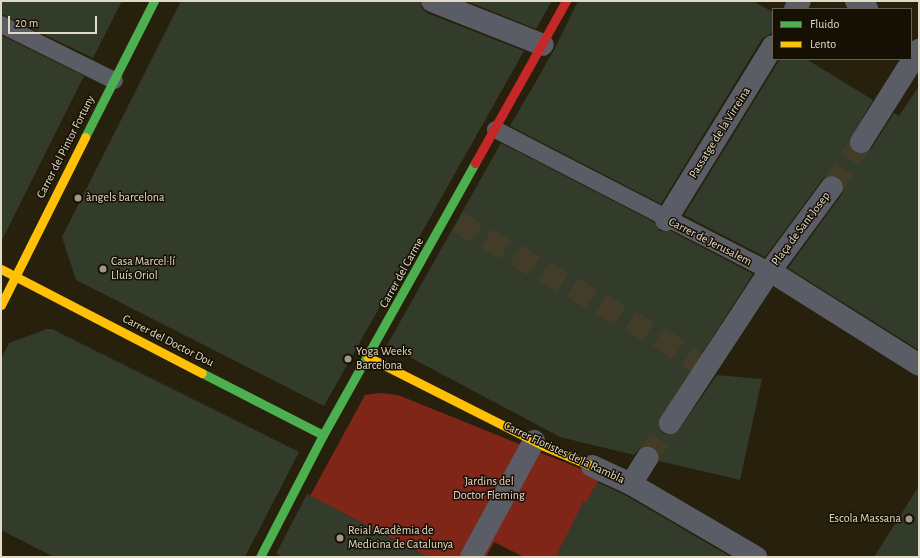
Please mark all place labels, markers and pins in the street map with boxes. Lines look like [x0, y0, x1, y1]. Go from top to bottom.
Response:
place label: àngels barcelona [86, 191, 164, 205]
marker: àngels barcelona [73, 193, 83, 203]
place label: Casa Marcel·lí Lluís Oriol [111, 255, 175, 283]
marker: Casa Marcel·lí Lluís Oriol [98, 264, 108, 274]
place label: Yoga Weeks Barcelona [356, 345, 412, 373]
marker: Yoga Weeks Barcelona [343, 354, 353, 364]
place label: Escola Massana [829, 512, 901, 526]
marker: Escola Massana [904, 514, 914, 524]
place label: Reial Acadèmia de Medicina de Catalunya [348, 524, 453, 552]
marker: Reial Acadèmia de Medicina de Catalunya [335, 533, 345, 543]

